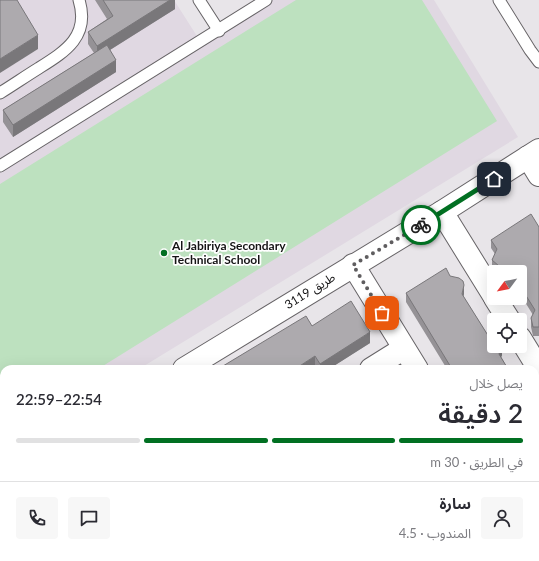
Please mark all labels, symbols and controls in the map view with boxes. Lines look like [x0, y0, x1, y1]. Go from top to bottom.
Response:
pin [477, 162, 511, 196]
icon: home [483, 168, 505, 190]
courier [401, 205, 441, 245]
icon: bike [410, 214, 432, 236]
place label: Al Jabiriya Secondary Technical School [171, 238, 286, 267]
marker: Al Jabiriya Secondary Technical School [159, 248, 169, 258]
north arrow [487, 265, 527, 305]
map controls [487, 265, 527, 353]
street label: طريق 3119 [282, 269, 338, 313]
pin [365, 296, 399, 330]
icon: bag [371, 302, 393, 324]
button: locate [487, 313, 527, 353]
text: يصل خلال [469, 375, 523, 391]
text: 22:54–22:59 [16, 390, 102, 408]
text: 2 دقيقة [438, 397, 523, 429]
text: في الطريق · 30 m [430, 454, 523, 470]
text: سارة [439, 494, 471, 512]
button: phone [16, 497, 58, 539]
button: chat [68, 497, 110, 539]
button: person [481, 497, 523, 539]
text: المندوب · 4.5 [399, 525, 471, 541]

